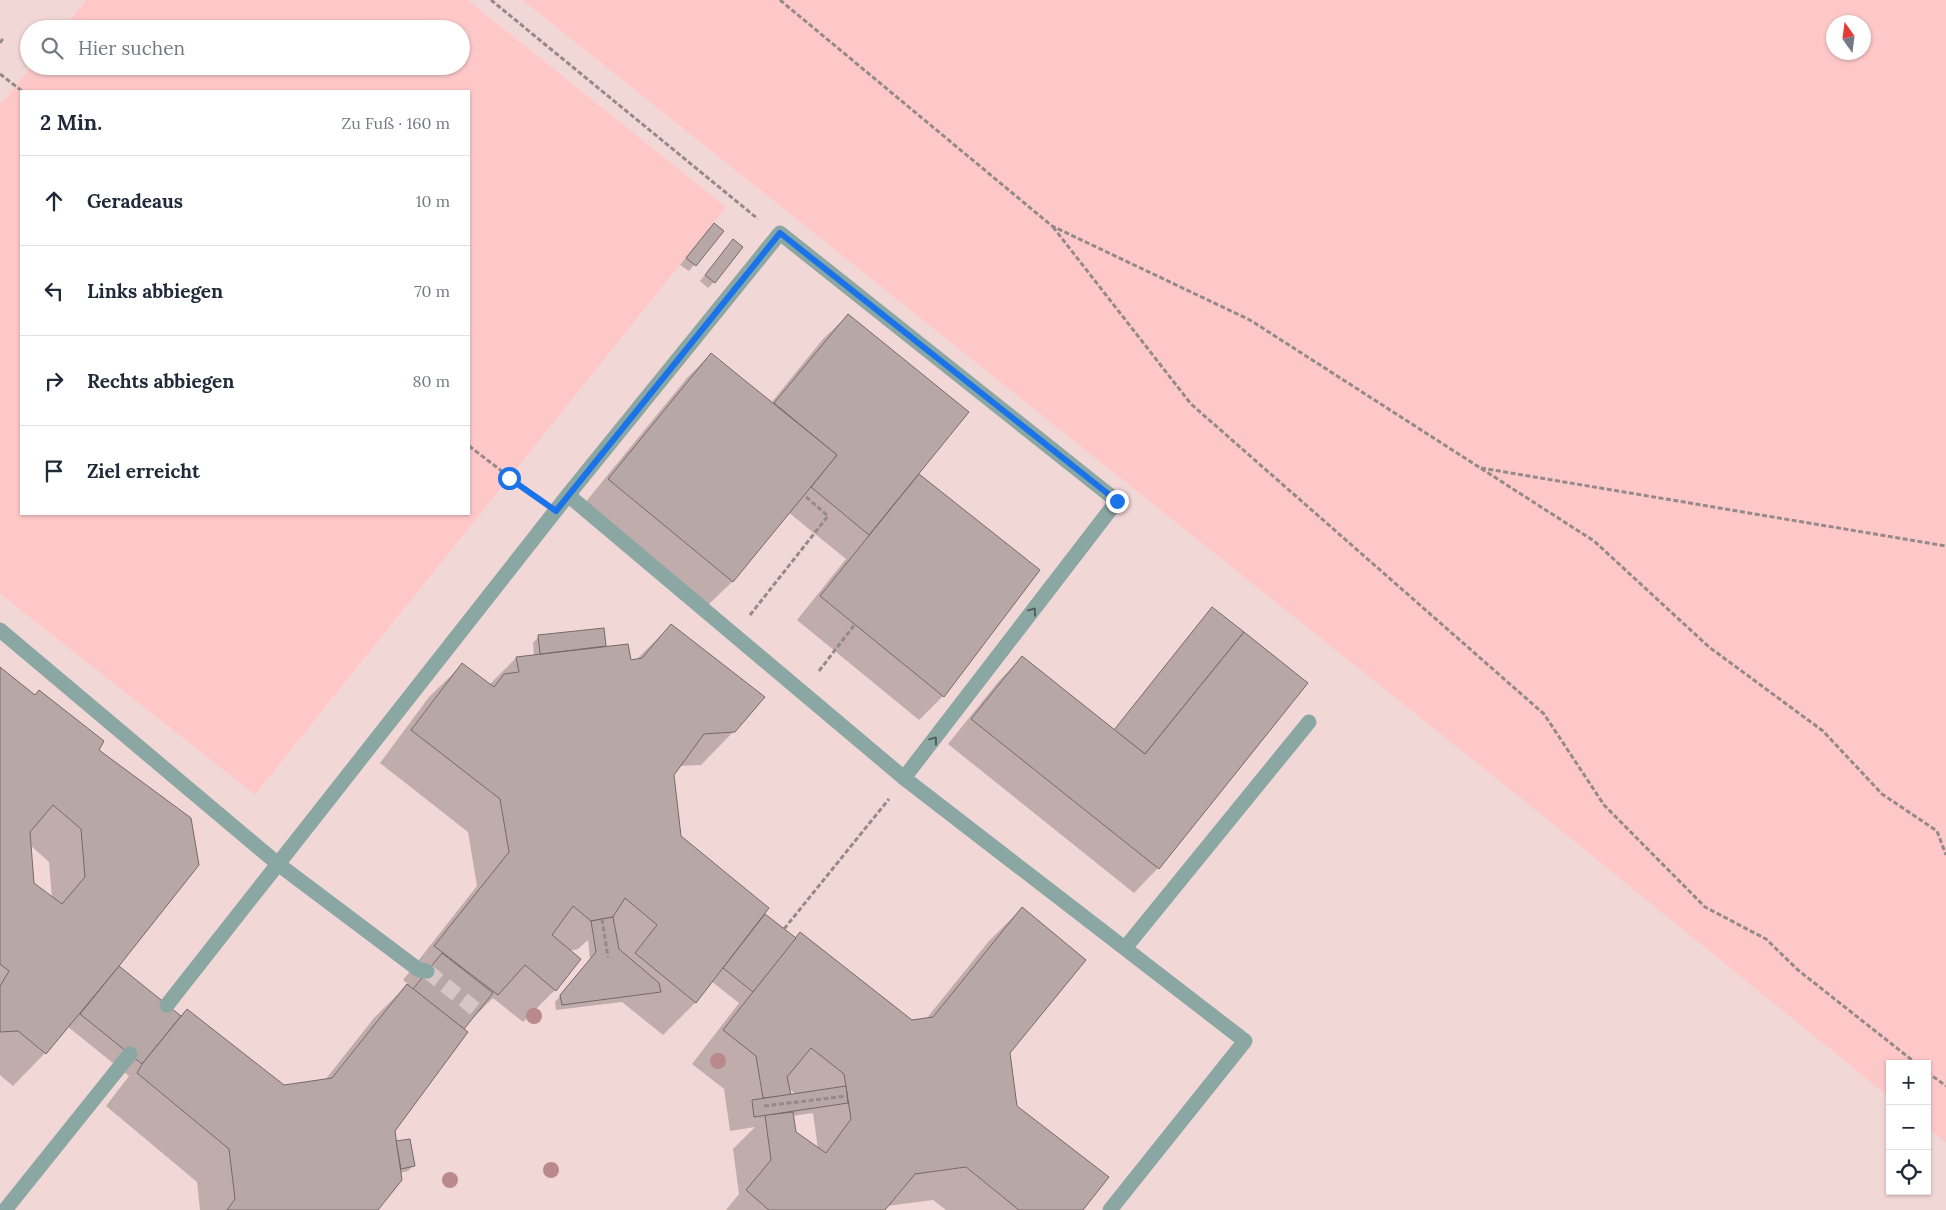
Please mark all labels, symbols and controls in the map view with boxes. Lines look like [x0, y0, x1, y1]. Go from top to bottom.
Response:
north arrow [1826, 15, 1871, 60]
search box [20, 20, 470, 75]
icon: search [38, 34, 66, 62]
text: Hier suchen [78, 36, 185, 60]
text: 2 Min. [40, 109, 102, 136]
text: Zu Fuß · 160 m [341, 113, 450, 133]
icon: ahead [40, 187, 68, 215]
text: Geradeaus [87, 189, 183, 213]
text: 10 m [416, 191, 450, 211]
icon: left [40, 277, 68, 305]
text: Links abbiegen [87, 279, 223, 303]
text: 70 m [414, 281, 450, 301]
icon: right [40, 367, 68, 395]
text: Rechts abbiegen [87, 369, 234, 393]
text: 80 m [413, 371, 450, 391]
icon: arrive [40, 457, 68, 485]
text: Ziel erreicht [87, 459, 200, 483]
route start [498, 467, 521, 490]
route end [1106, 490, 1129, 513]
one-way arrow [1027, 607, 1036, 617]
one-way arrow [928, 736, 937, 746]
map controls [1886, 1060, 1931, 1195]
button: + [1886, 1060, 1931, 1105]
button: − [1886, 1105, 1931, 1150]
button: locate [1886, 1150, 1931, 1195]

